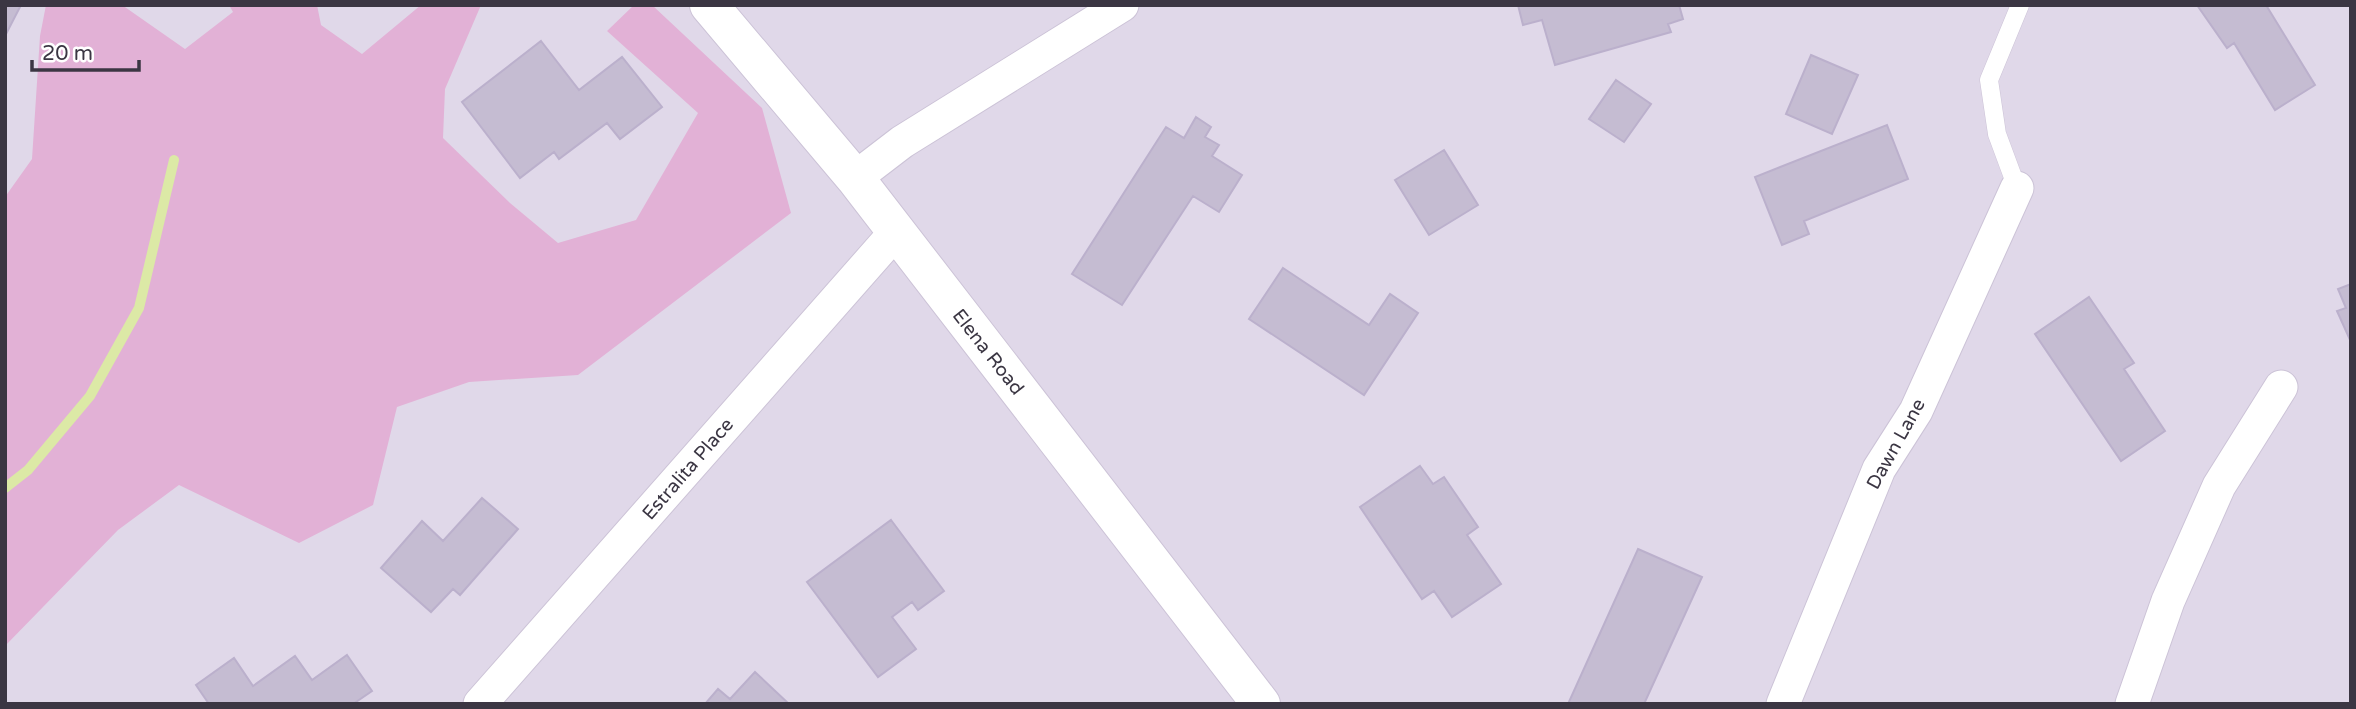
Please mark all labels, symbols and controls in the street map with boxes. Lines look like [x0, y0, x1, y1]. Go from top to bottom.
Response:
scale bar [32, 28, 138, 72]
text: 20 m [42, 41, 93, 66]
street label: Elena Road [948, 305, 1028, 399]
street label: Dawn Lane [1862, 395, 1930, 493]
street label: Estralita Place [638, 414, 738, 524]

